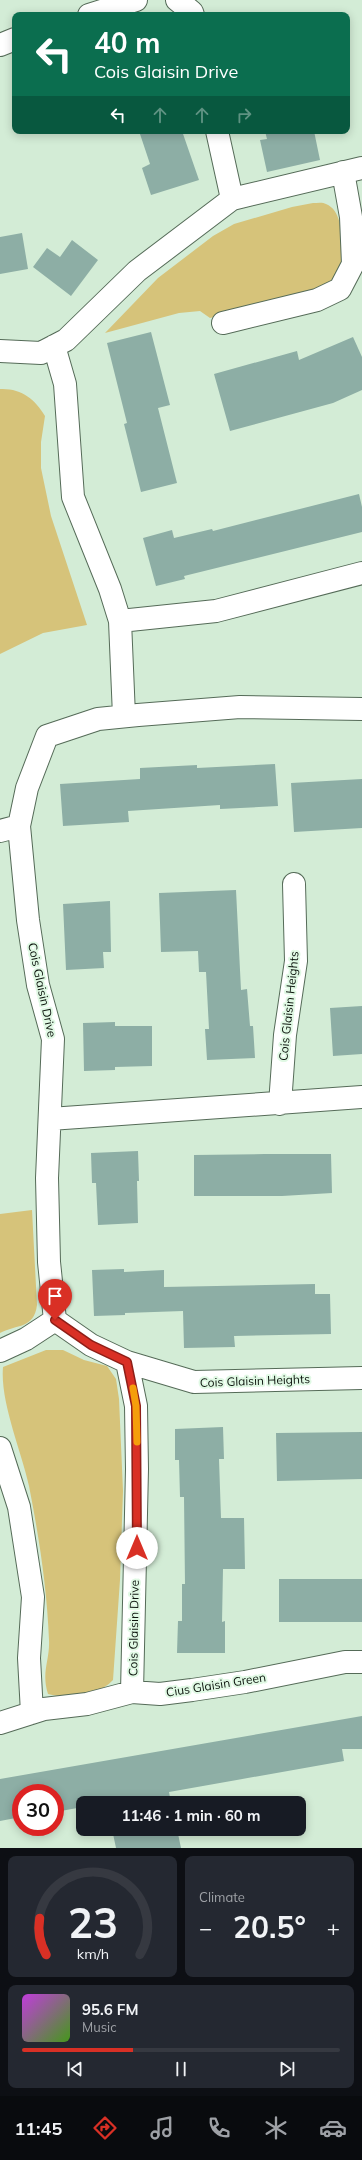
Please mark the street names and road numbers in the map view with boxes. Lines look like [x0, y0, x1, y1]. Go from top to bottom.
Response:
street label: Cois Glaisin Drive [25, 941, 60, 1039]
street label: Cois Glaisin Heights [275, 950, 302, 1062]
street label: Cois Glaisin Heights [200, 1371, 310, 1390]
street label: Cois Glaisin Drive [125, 1580, 142, 1676]
street label: Cius Glaisin Green [165, 1669, 267, 1700]

